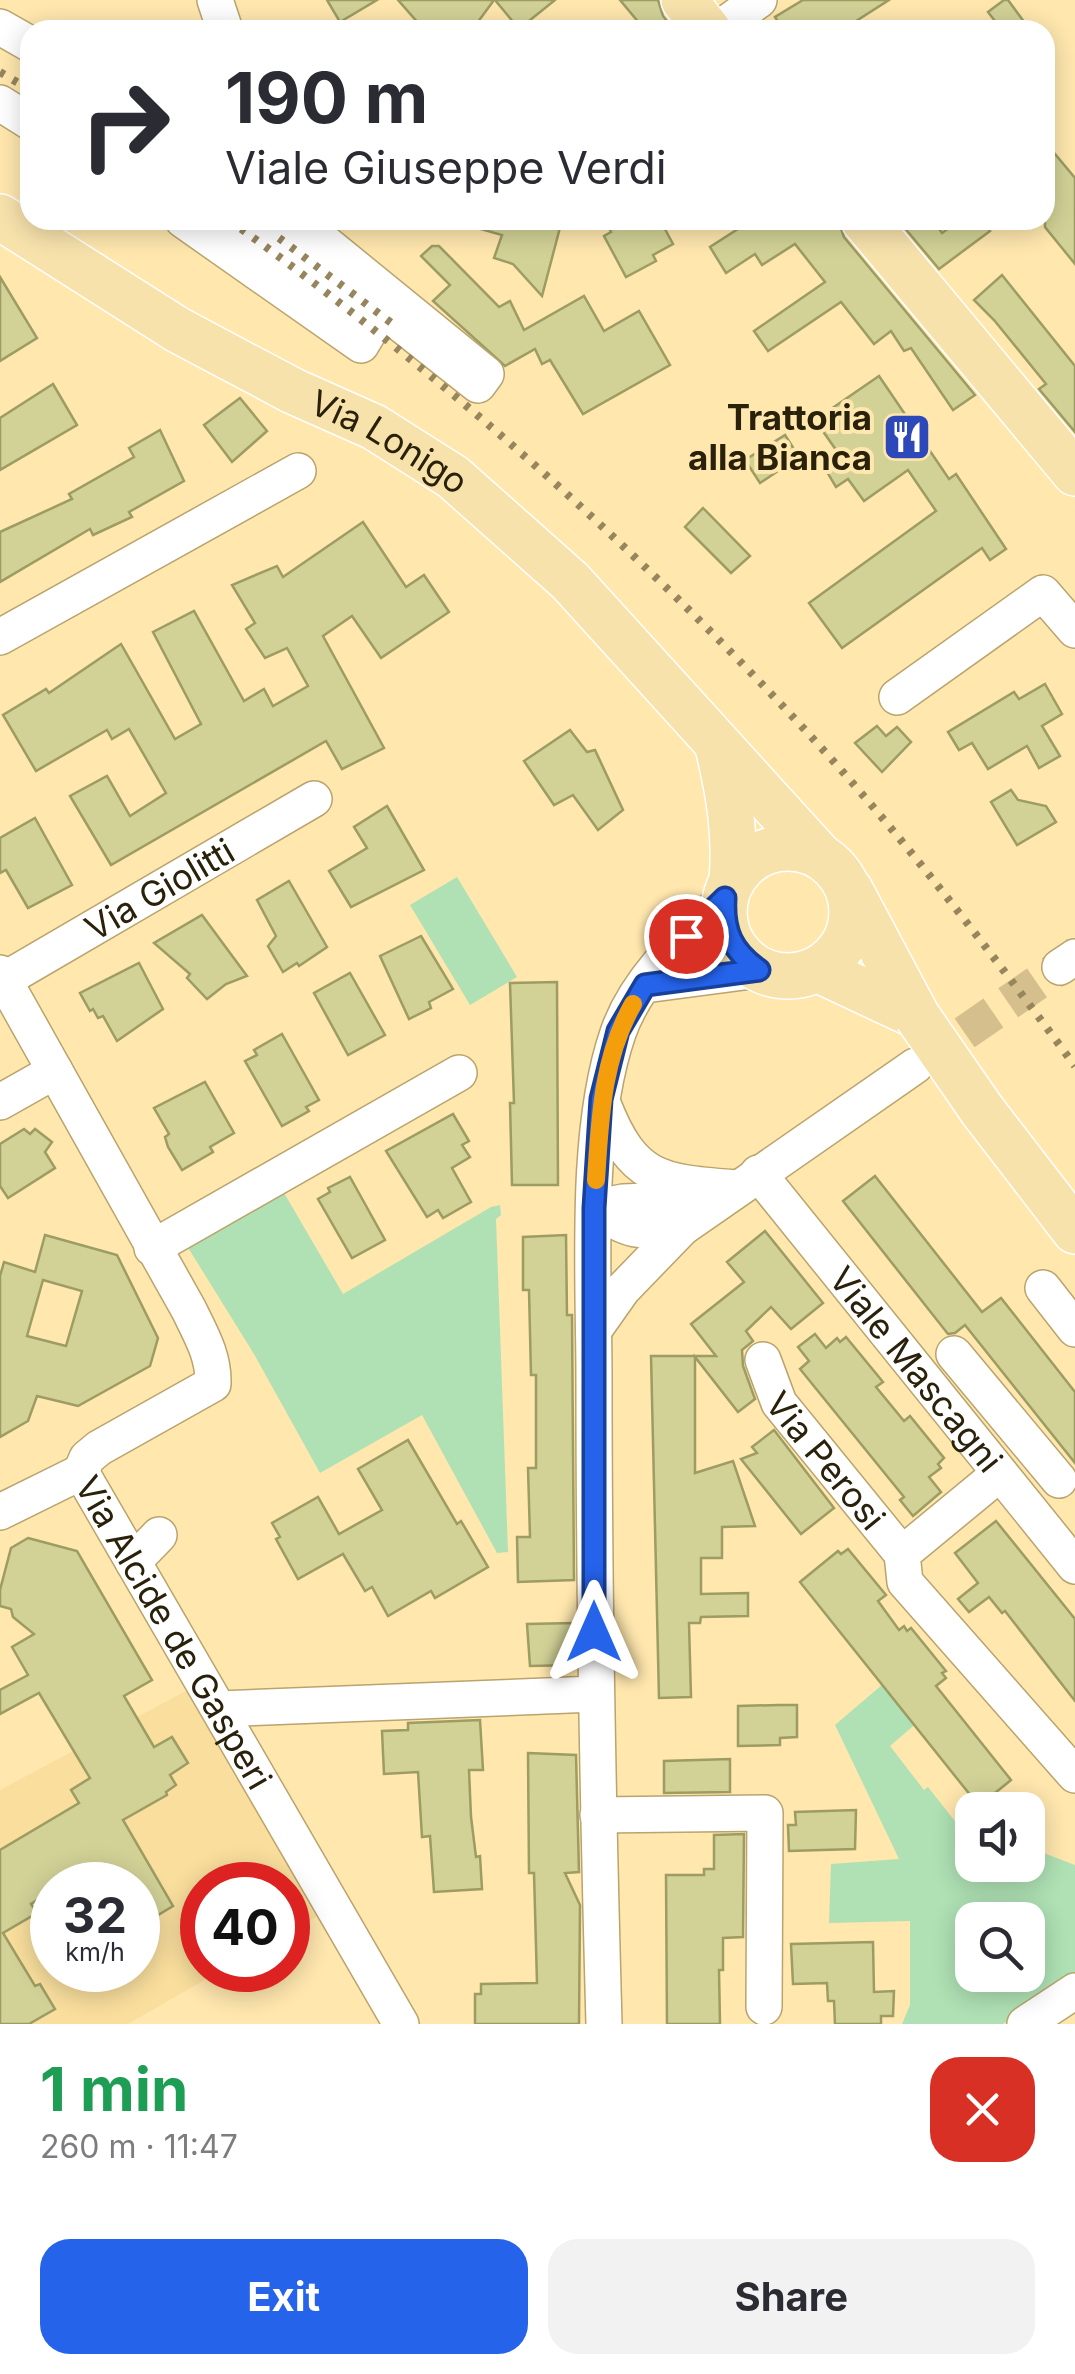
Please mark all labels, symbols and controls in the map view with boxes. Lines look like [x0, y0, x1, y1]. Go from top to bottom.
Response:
text: 190 m [225, 55, 428, 140]
icon: right [60, 60, 190, 190]
text: Viale Giuseppe Verdi [225, 140, 667, 195]
street label: Via Lonigo [304, 381, 478, 502]
place label: Trattoria alla Bianca [688, 396, 872, 478]
restaurant icon: Trattoria alla Bianca [881, 411, 933, 463]
street label: Via Giolitti [77, 829, 241, 949]
pin [644, 894, 729, 979]
icon: arrive [659, 909, 714, 964]
street label: Viale Mascagni [821, 1258, 1011, 1480]
street label: Via Perosi [757, 1383, 894, 1538]
street label: Via Alcide de Gasperi [67, 1468, 281, 1796]
position arrow [542, 1580, 646, 1684]
map controls [955, 1792, 1045, 1992]
button: sound [955, 1792, 1045, 1882]
speed limit sign: 40 [180, 1862, 310, 1992]
text: 32 [63, 1885, 127, 1945]
button: search [955, 1902, 1045, 1992]
text: km/h [65, 1937, 125, 1967]
text: 1 min [40, 2053, 188, 2125]
button: close [930, 2057, 1035, 2162]
text: 260 m · 11:47 [40, 2127, 238, 2166]
button: Exit [40, 2239, 528, 2354]
button: Share [548, 2239, 1035, 2354]

